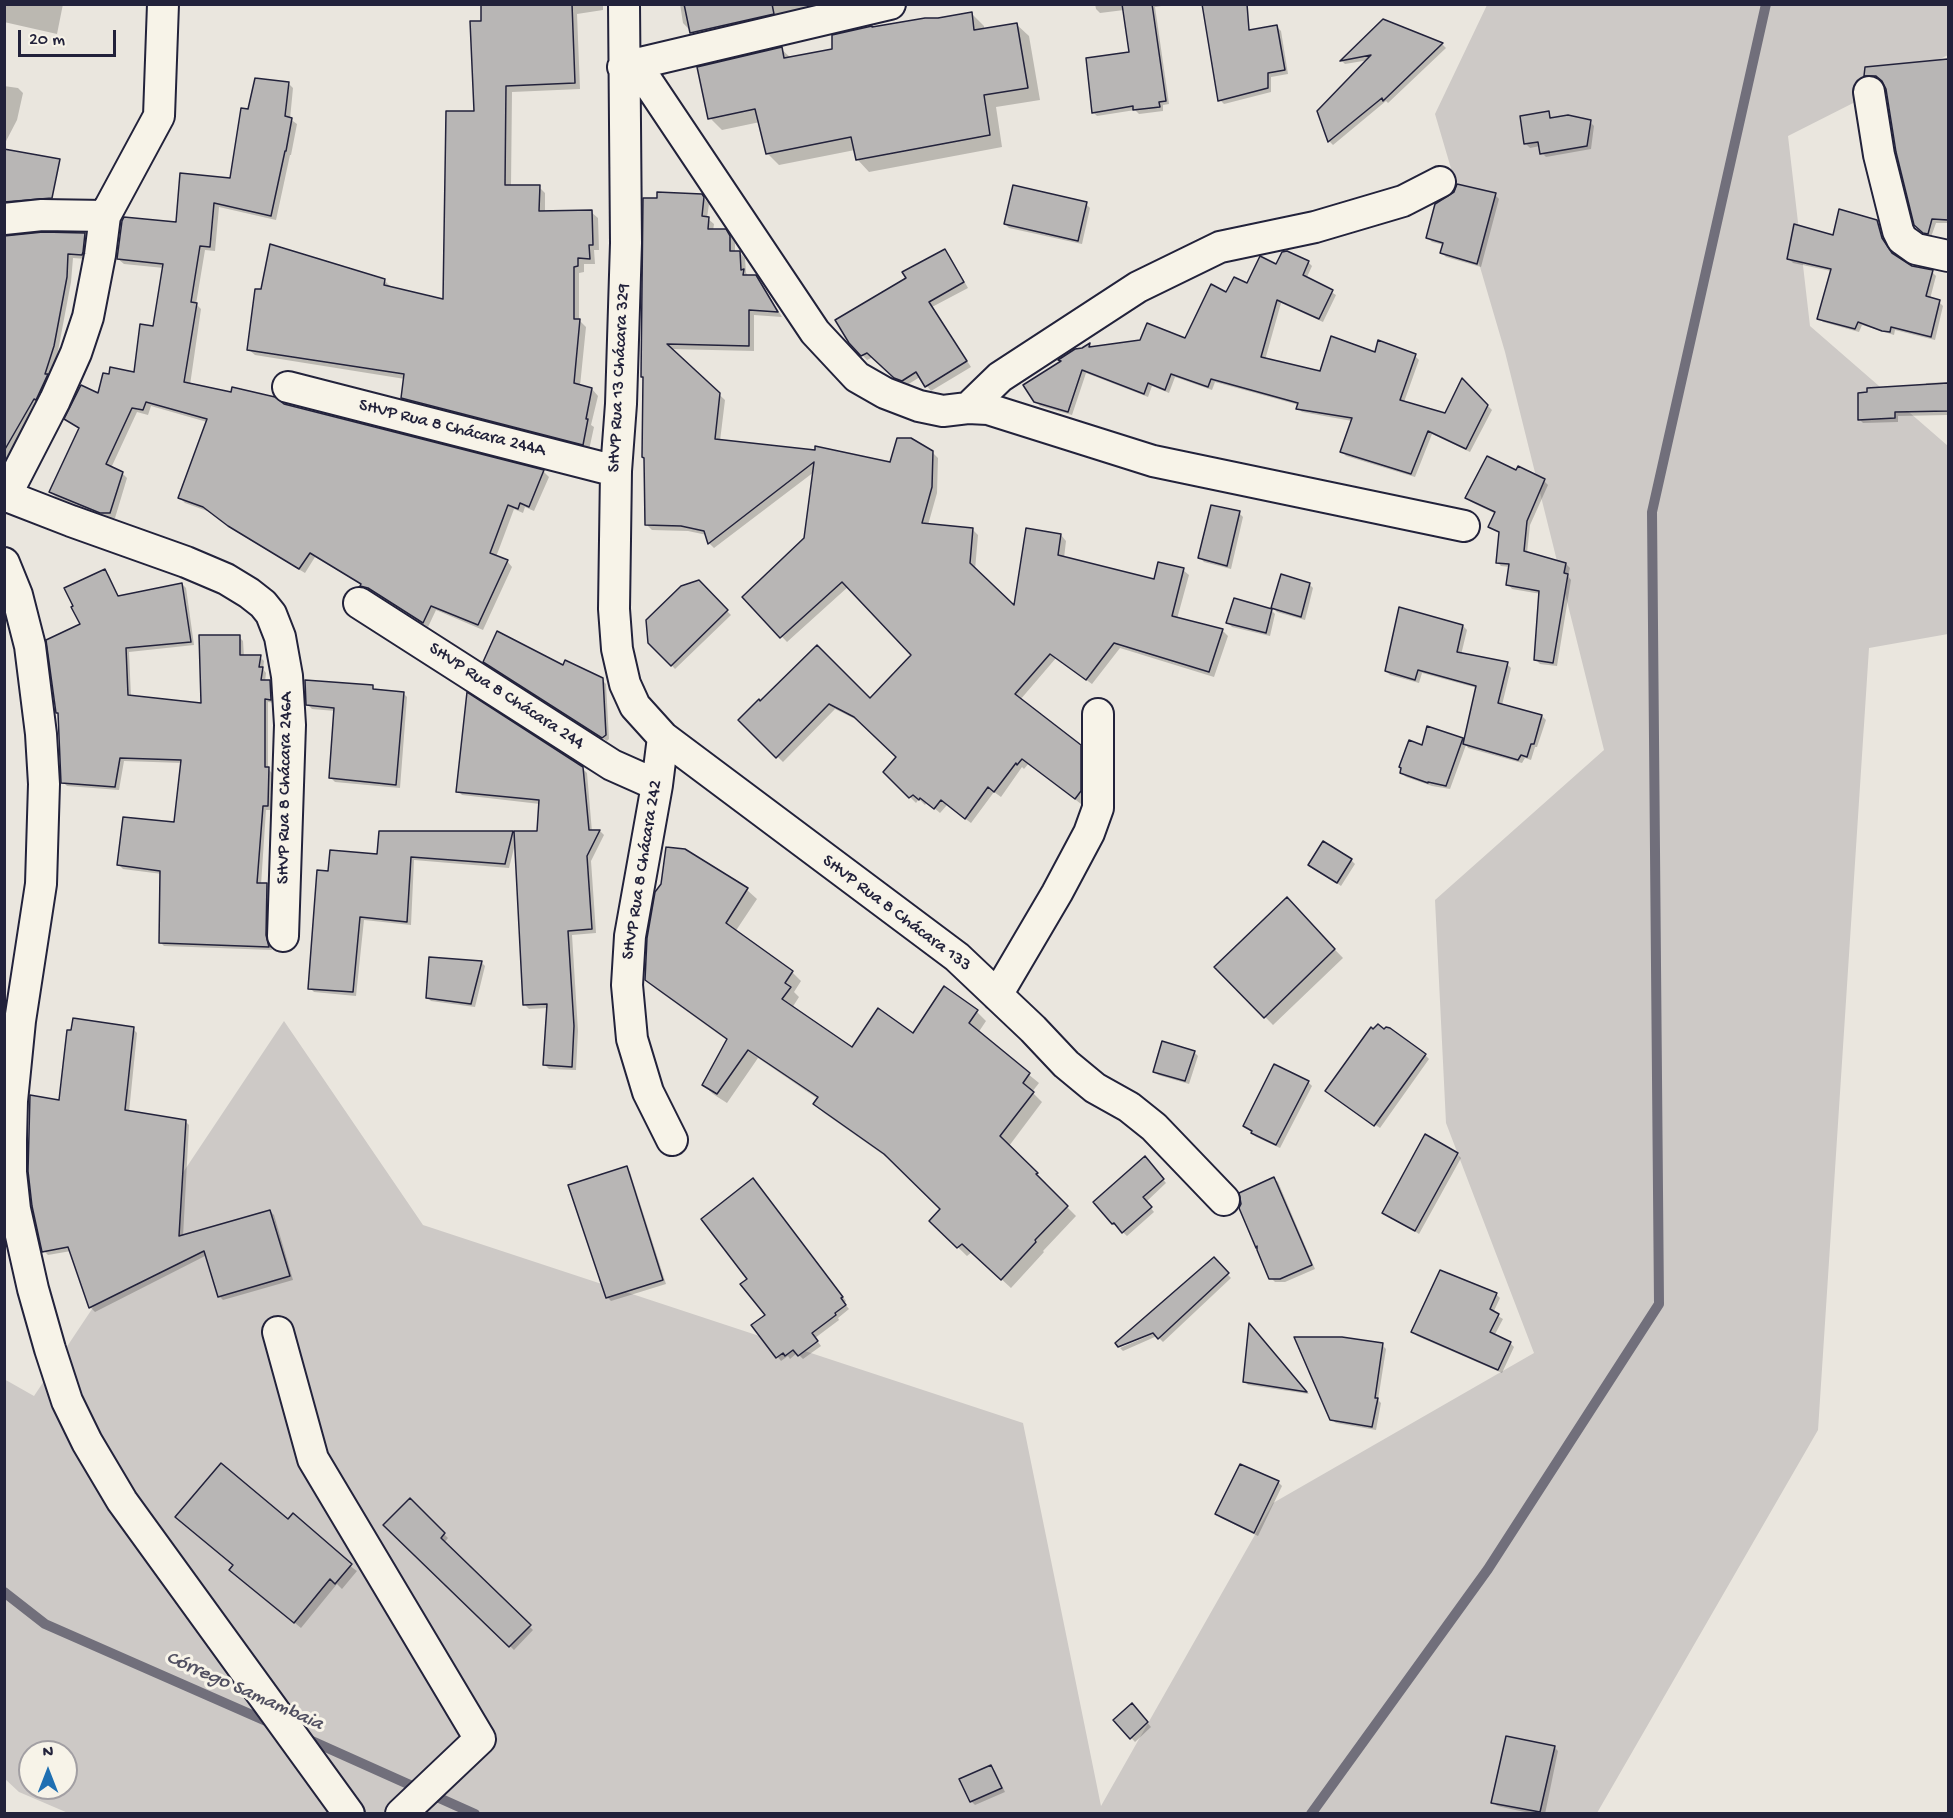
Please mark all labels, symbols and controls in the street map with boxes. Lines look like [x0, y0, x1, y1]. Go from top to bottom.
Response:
scale bar [21, 18, 118, 56]
text: 20 m [29, 30, 65, 51]
street label: SHVP Rua 13 Chácara 329 [604, 283, 636, 473]
street label: SHVP Rua 8 Chácara 244A [356, 395, 548, 463]
street label: SHVP Rua 8 Chácara 244 [424, 639, 588, 755]
street label: SHVP Rua 8 Chácara 246A [274, 692, 298, 884]
street label: SHVP Rua 8 Chácara 242 [618, 779, 668, 961]
street label: SHVP Rua 8 Chácara 133 [817, 851, 975, 977]
water label: Córrego Samambaia [162, 1647, 326, 1737]
north arrow [18, 1740, 78, 1800]
text: N [43, 1744, 53, 1763]

